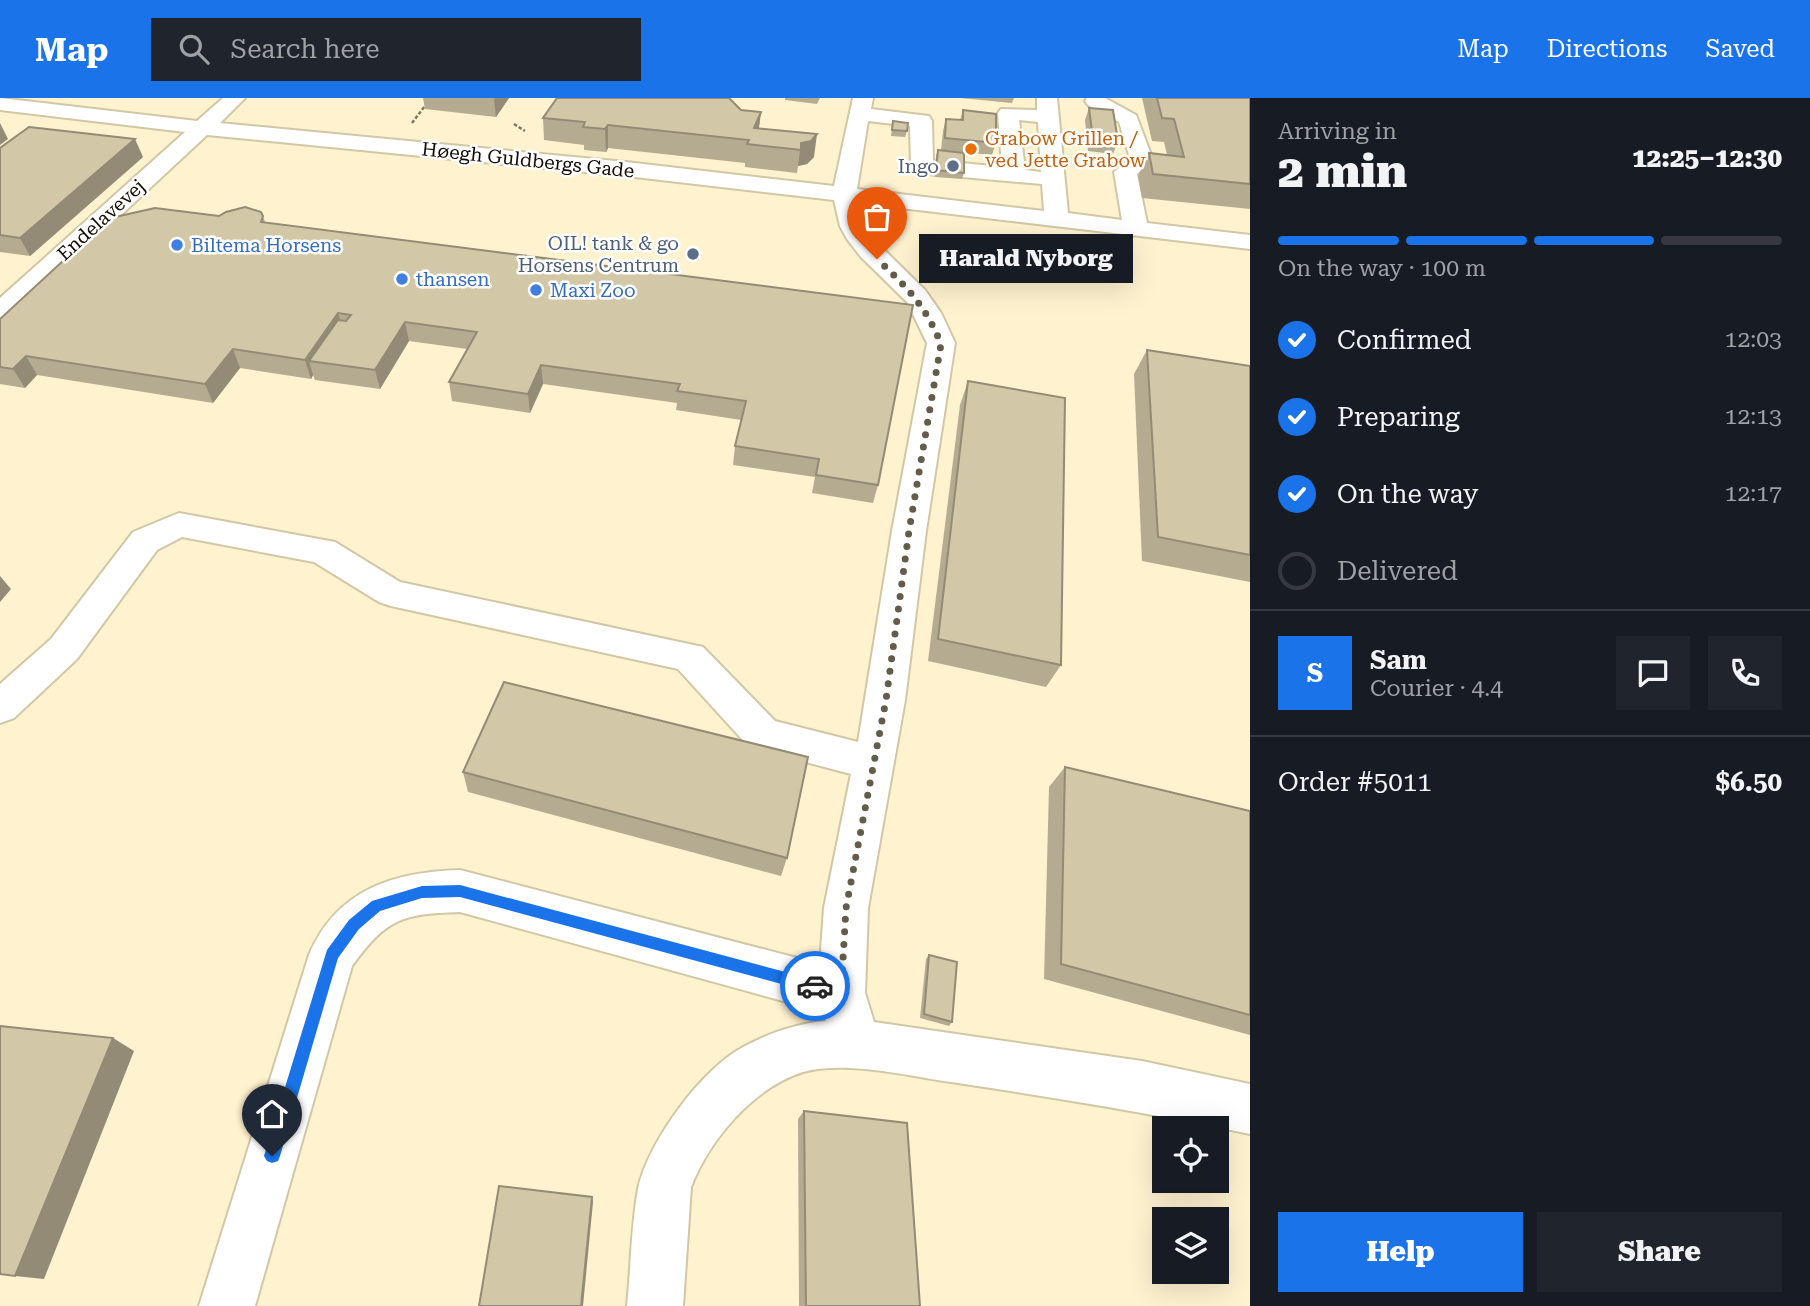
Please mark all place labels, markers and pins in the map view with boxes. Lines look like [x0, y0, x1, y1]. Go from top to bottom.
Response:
place label: Grabow Grillen / ved Jette Grabow [985, 127, 1146, 172]
marker: Grabow Grillen / ved Jette Grabow [963, 141, 979, 157]
place label: Ingo [898, 155, 939, 178]
marker: Ingo [945, 158, 961, 174]
pin [847, 187, 907, 259]
place label: OIL! tank & go Horsens Centrum [518, 232, 679, 277]
place label: Biltema Horsens [191, 234, 341, 257]
callout: Harald Nyborg [919, 234, 1132, 284]
marker: Biltema Horsens [169, 237, 185, 253]
marker: OIL! tank & go Horsens Centrum [685, 246, 701, 262]
place label: thansen [416, 268, 490, 291]
marker: thansen [394, 271, 410, 287]
place label: Maxi Zoo [550, 279, 636, 302]
marker: Maxi Zoo [528, 282, 544, 298]
pin [242, 1084, 302, 1156]

